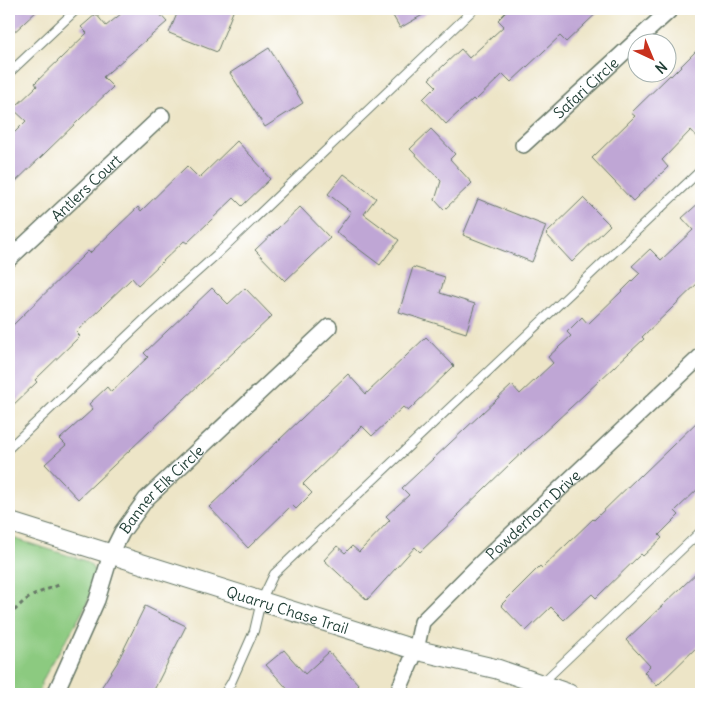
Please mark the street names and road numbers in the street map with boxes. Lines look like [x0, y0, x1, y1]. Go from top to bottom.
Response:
street label: Safari Circle [549, 53, 622, 122]
street label: Antlers Court [47, 150, 125, 225]
street label: Banner Elk Circle [115, 441, 207, 537]
street label: Powderhorn Drive [481, 465, 584, 563]
street label: Quarry Chase Trail [224, 582, 351, 638]

